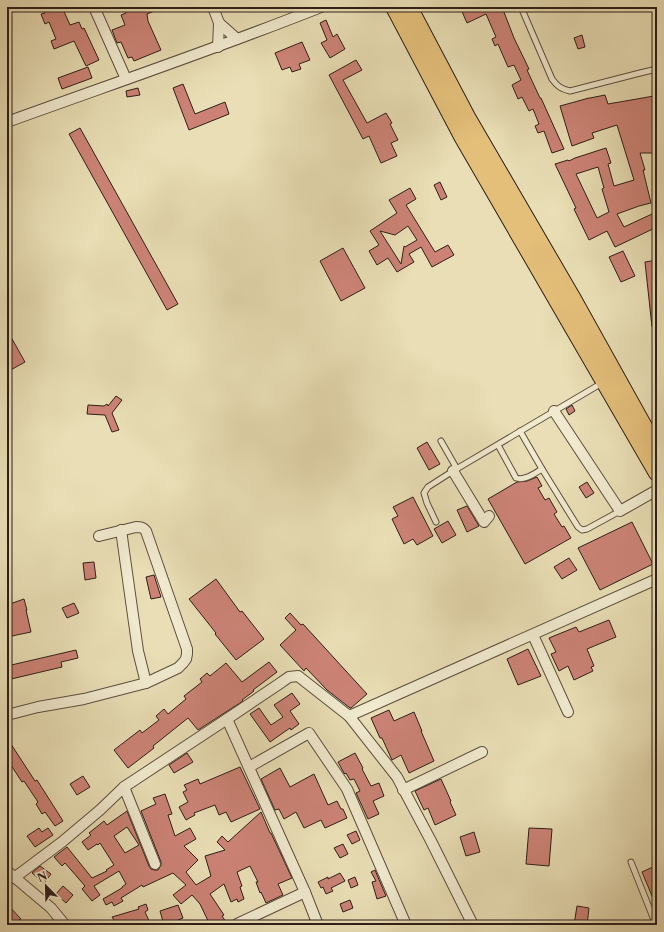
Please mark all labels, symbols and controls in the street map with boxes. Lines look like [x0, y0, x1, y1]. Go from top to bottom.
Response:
north arrow [26, 866, 66, 906]
text: N [35, 868, 50, 885]

